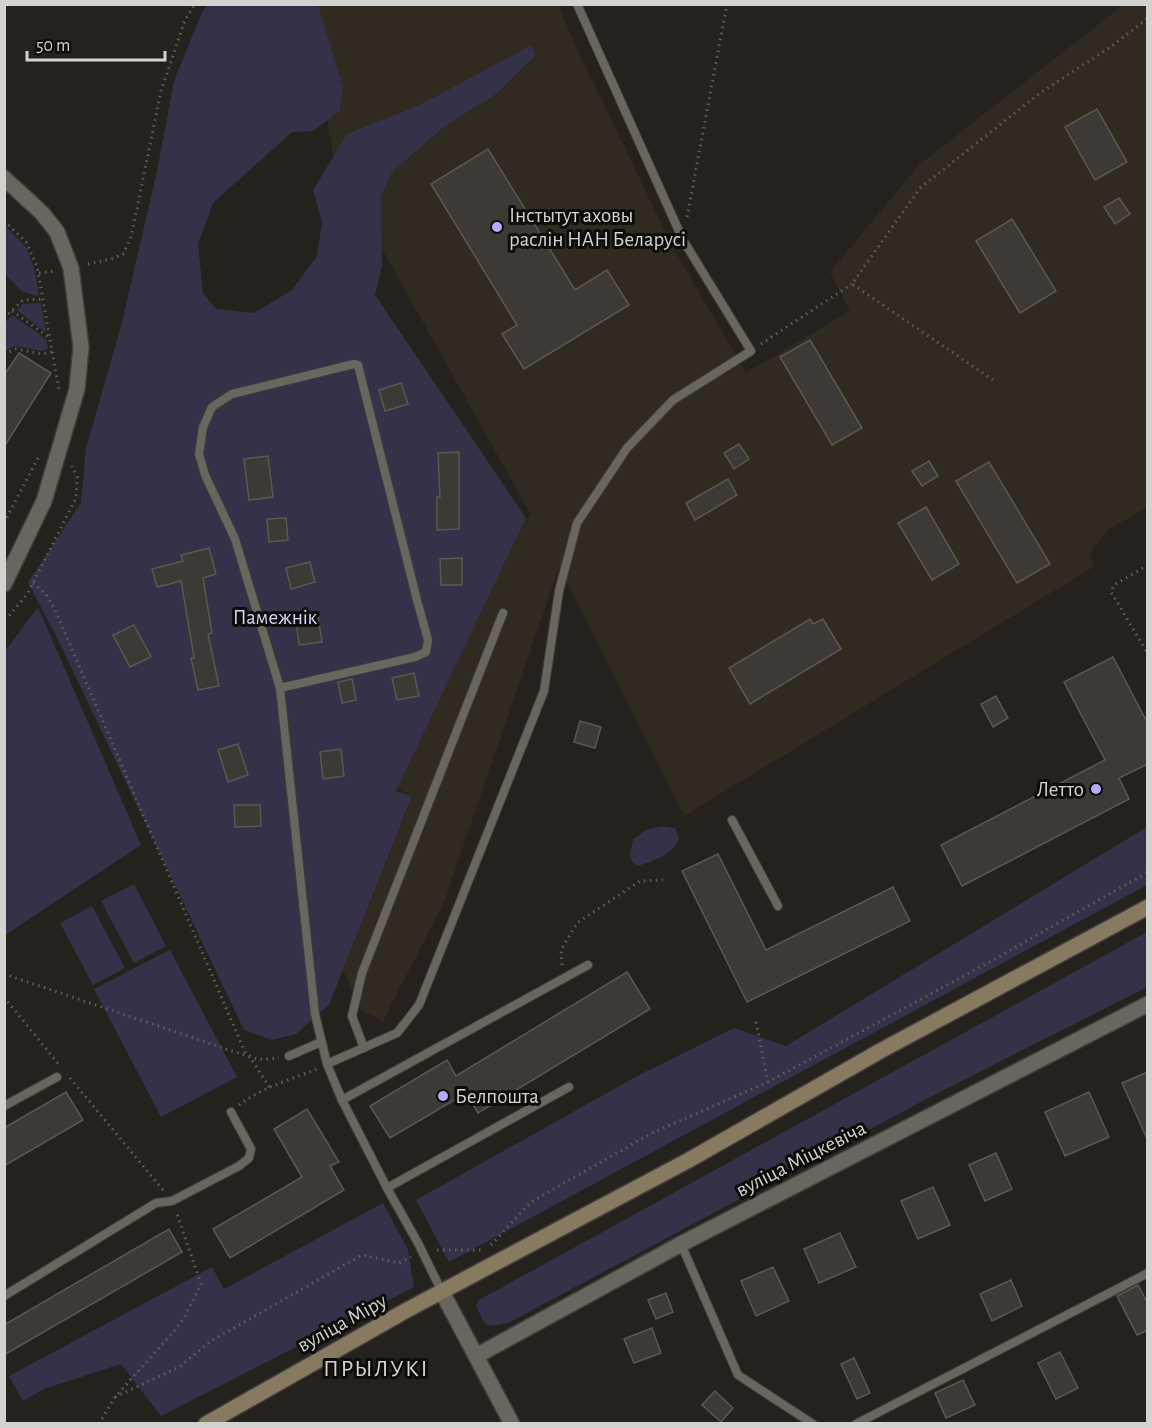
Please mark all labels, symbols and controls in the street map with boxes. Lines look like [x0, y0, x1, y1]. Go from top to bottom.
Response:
scale bar [27, 24, 165, 62]
text: 50 m [36, 37, 70, 55]
place label: Інстытут аховы раслін НАН Беларусі [509, 205, 686, 250]
marker: Інстытут аховы раслін НАН Беларусі [490, 220, 504, 234]
park label: Памежнік [233, 607, 318, 628]
place label: Летто [1037, 779, 1084, 800]
marker: Летто [1089, 782, 1103, 796]
place label: Белпошта [455, 1086, 539, 1107]
marker: Белпошта [436, 1089, 450, 1103]
street label: вуліца Міцкевіча [732, 1117, 870, 1201]
street label: вуліца Міру [294, 1290, 390, 1356]
district label: ПРЫЛУКІ [323, 1357, 429, 1381]

